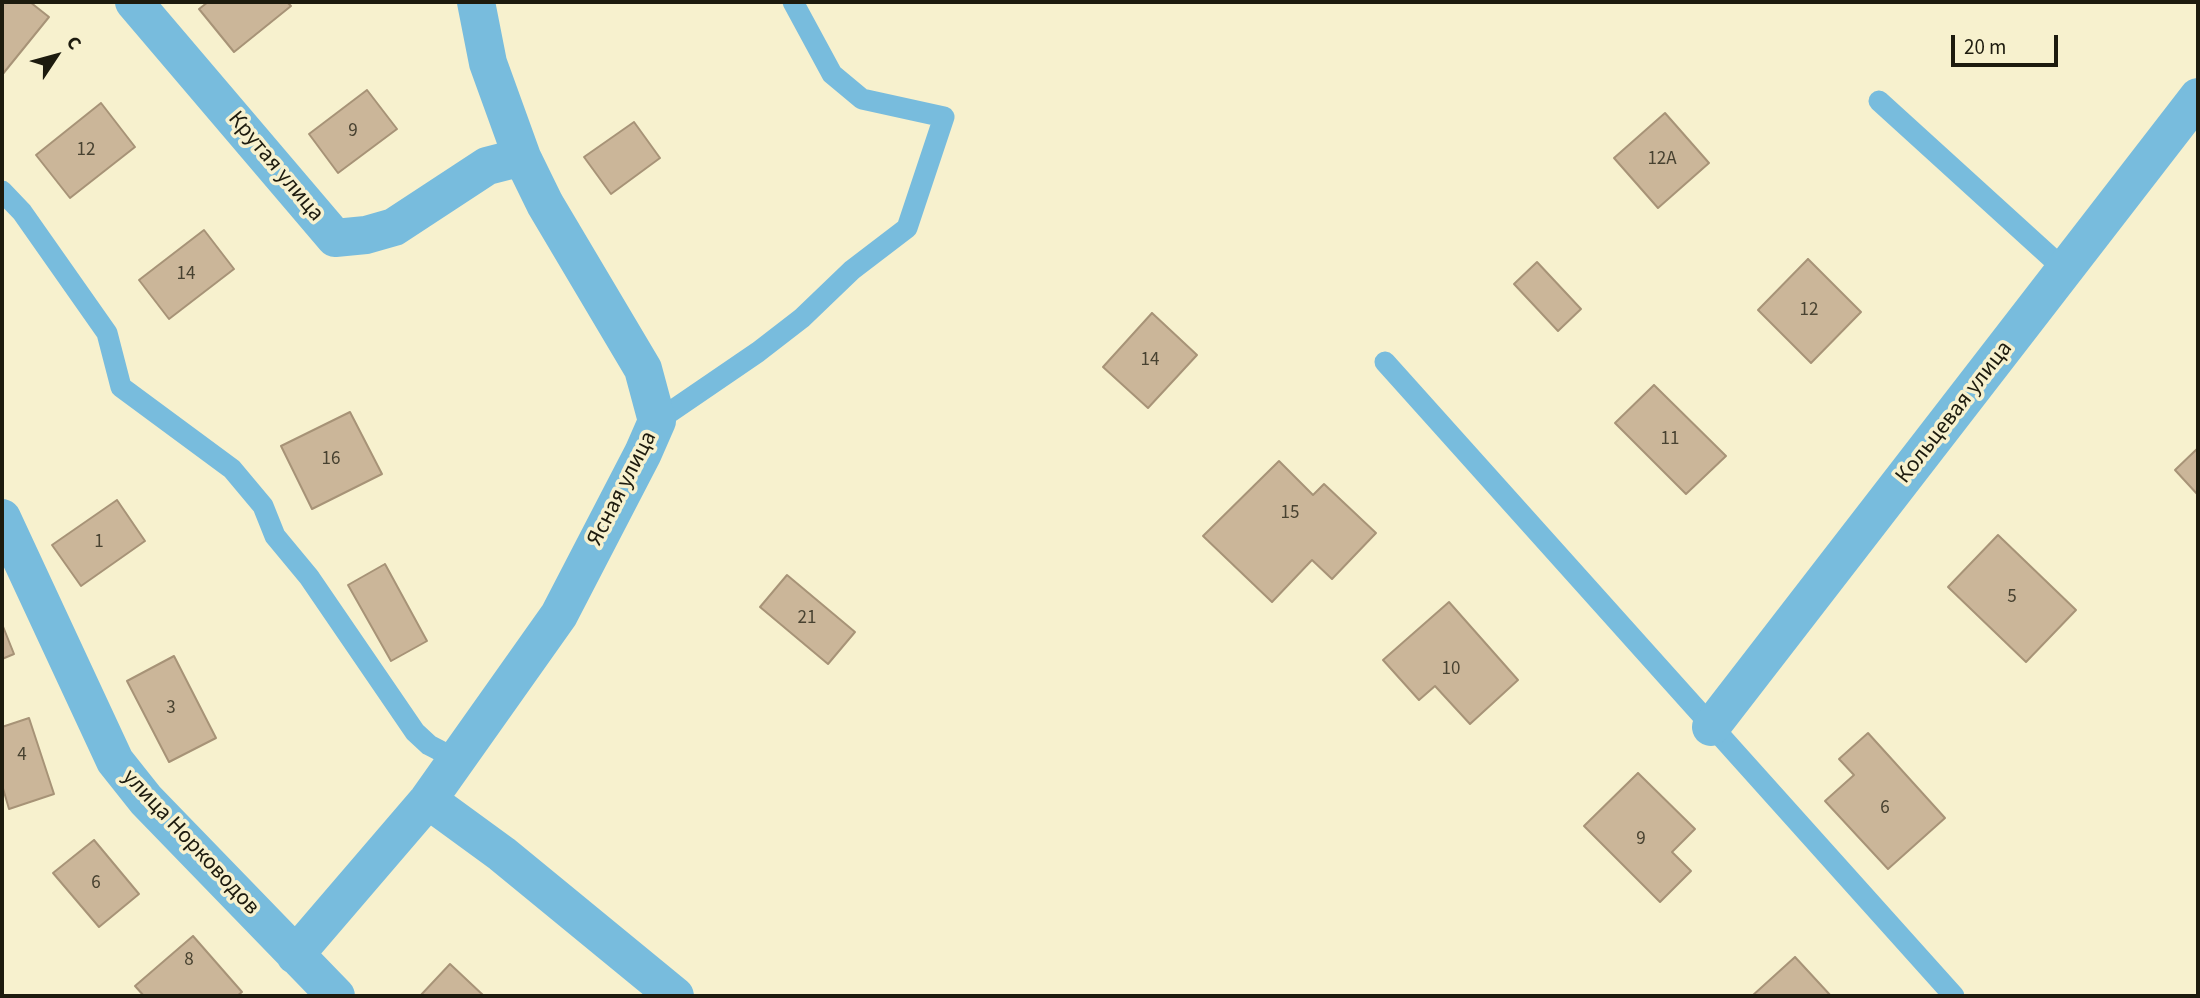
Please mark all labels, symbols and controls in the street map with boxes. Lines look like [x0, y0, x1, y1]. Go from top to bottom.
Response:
north arrow [21, 21, 91, 91]
scale bar [1955, 21, 2062, 65]
text: С [59, 31, 88, 56]
text: 20 m [1964, 32, 2006, 62]
street label: Крутая улица [221, 106, 329, 228]
house number: 9 [348, 121, 358, 143]
house number: 12 [77, 140, 95, 162]
house number: 12А [1647, 149, 1677, 171]
house number: 14 [177, 264, 195, 286]
house number: 12 [1800, 300, 1818, 322]
street label: Кольцевая улица [1891, 336, 2019, 490]
house number: 14 [1141, 350, 1159, 372]
street label: Ясная улица [582, 427, 664, 551]
house number: 11 [1661, 429, 1679, 451]
house number: 16 [322, 449, 340, 471]
house number: 15 [1281, 503, 1299, 525]
house number: 1 [94, 532, 104, 554]
house number: 5 [2007, 587, 2017, 609]
house number: 21 [798, 608, 816, 630]
house number: 10 [1442, 659, 1460, 681]
house number: 3 [166, 698, 176, 720]
house number: 4 [17, 745, 27, 767]
street label: улица Норководов [115, 764, 265, 922]
house number: 6 [1880, 798, 1890, 820]
house number: 9 [1636, 829, 1646, 851]
house number: 6 [91, 873, 101, 895]
house number: 8 [184, 950, 194, 972]

